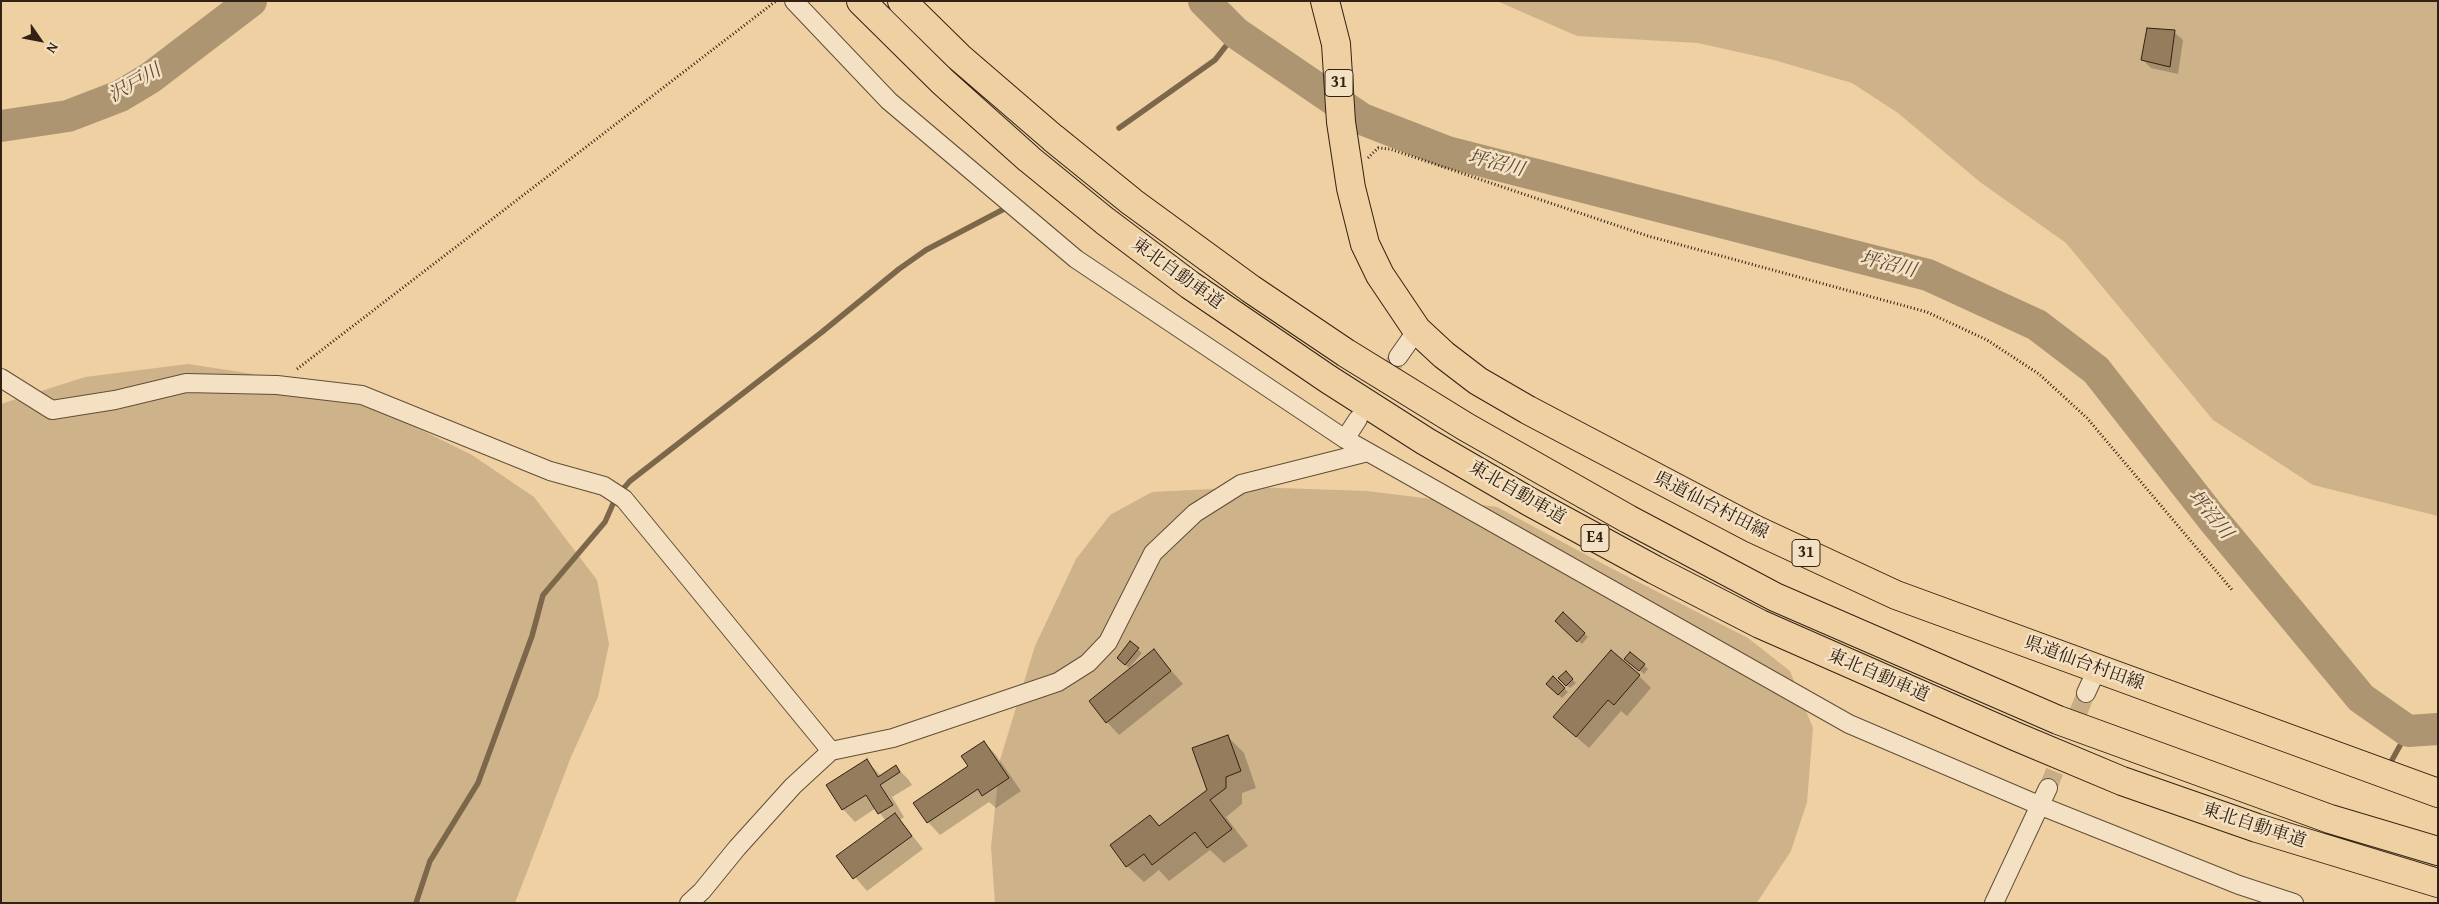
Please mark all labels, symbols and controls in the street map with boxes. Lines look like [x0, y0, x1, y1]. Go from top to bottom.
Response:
north arrow [15, 15, 65, 65]
text: N [42, 39, 64, 58]
water label: 沢戸川 [105, 60, 165, 108]
road number: 31 [1325, 70, 1353, 96]
water label: 坪沼川 [1466, 146, 1526, 182]
street label: 東北自動車道 [1127, 234, 1227, 314]
water label: 坪沼川 [1858, 247, 1918, 283]
street label: 東北自動車道 [1465, 457, 1569, 529]
street label: 県道仙台村田線 [1650, 468, 1772, 544]
water label: 坪沼川 [2183, 486, 2237, 544]
road number: E4 [1581, 524, 1609, 552]
road number: 31 [1792, 540, 1820, 566]
street label: 県道仙台村田線 [2021, 632, 2147, 696]
street label: 東北自動車道 [1824, 645, 1932, 707]
street label: 東北自動車道 [2199, 799, 2309, 853]

